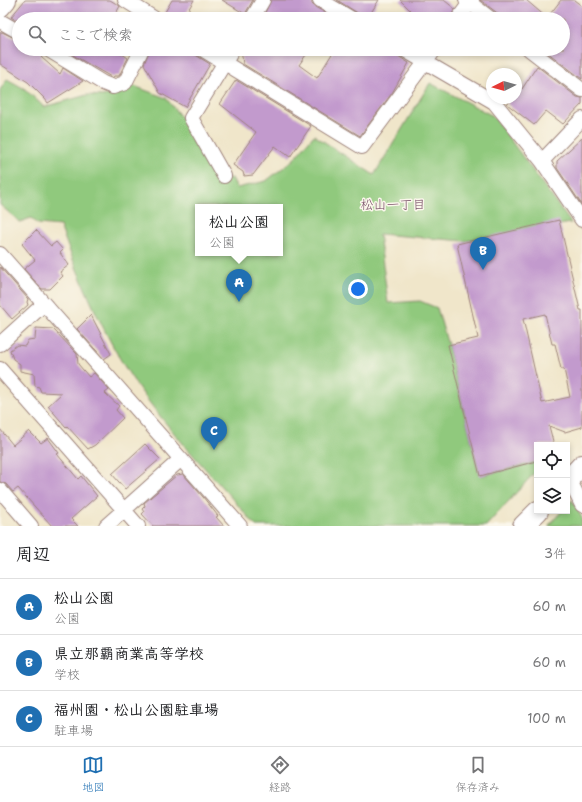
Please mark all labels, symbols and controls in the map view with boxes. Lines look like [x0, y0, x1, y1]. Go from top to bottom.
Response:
search box [12, 12, 570, 56]
icon: search [26, 23, 48, 45]
text: ここで検索 [58, 25, 133, 45]
north arrow [486, 68, 522, 104]
district label: 松山一丁目 [360, 196, 426, 213]
popup [195, 204, 283, 256]
text: 松山公園 [209, 212, 269, 232]
text: 公園 [209, 234, 235, 251]
pin: B [470, 237, 496, 270]
pin: A [226, 269, 252, 302]
your location [348, 279, 368, 299]
pin: C [201, 417, 227, 450]
map controls [534, 442, 570, 514]
button: locate [534, 442, 570, 478]
button: layers [534, 478, 570, 514]
text: 周辺 [16, 543, 50, 565]
text: 3件 [544, 545, 566, 562]
text: 松山公園 [54, 588, 114, 608]
text: A [24, 598, 34, 615]
text: 60 m [533, 598, 566, 615]
text: 公園 [54, 610, 80, 627]
text: 県立那覇商業高等学校 [54, 644, 204, 664]
text: B [25, 654, 33, 671]
text: 60 m [533, 654, 566, 671]
text: 学校 [54, 666, 80, 683]
text: 福州園・松山公園駐車場 [54, 700, 219, 720]
text: C [25, 710, 33, 727]
text: 100 m [527, 710, 566, 727]
text: 駐車場 [54, 722, 93, 739]
tab: 地図 [82, 754, 104, 795]
tab: 経路 [269, 754, 291, 795]
tab: 保存済み [456, 754, 500, 795]

